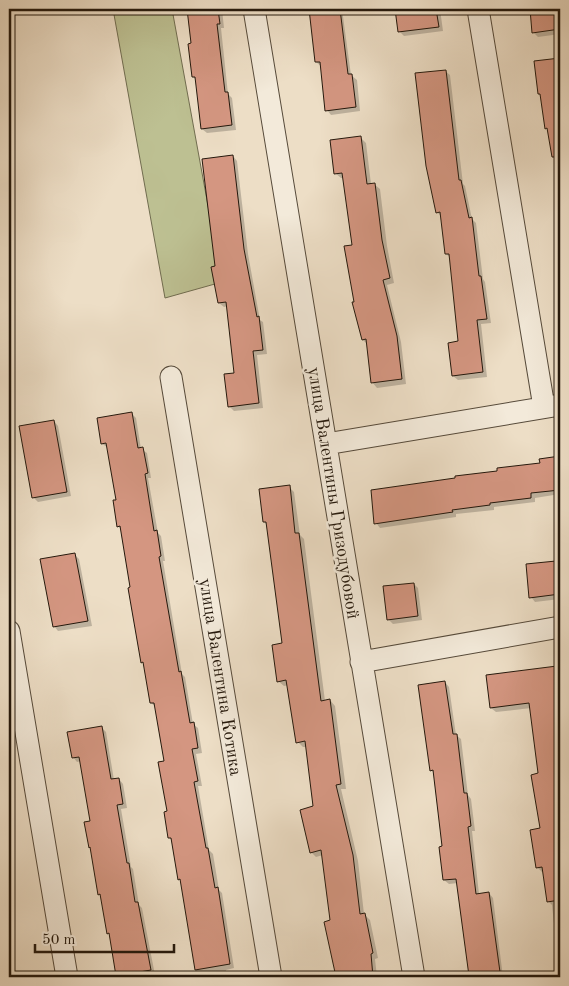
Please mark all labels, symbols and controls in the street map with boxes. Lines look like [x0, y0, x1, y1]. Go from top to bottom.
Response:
street label: улица Валентины Гризодубовой [304, 366, 362, 620]
street label: улица Валентина Котика [196, 577, 245, 777]
scale bar [35, 921, 174, 953]
text: 50 m [42, 933, 76, 948]

